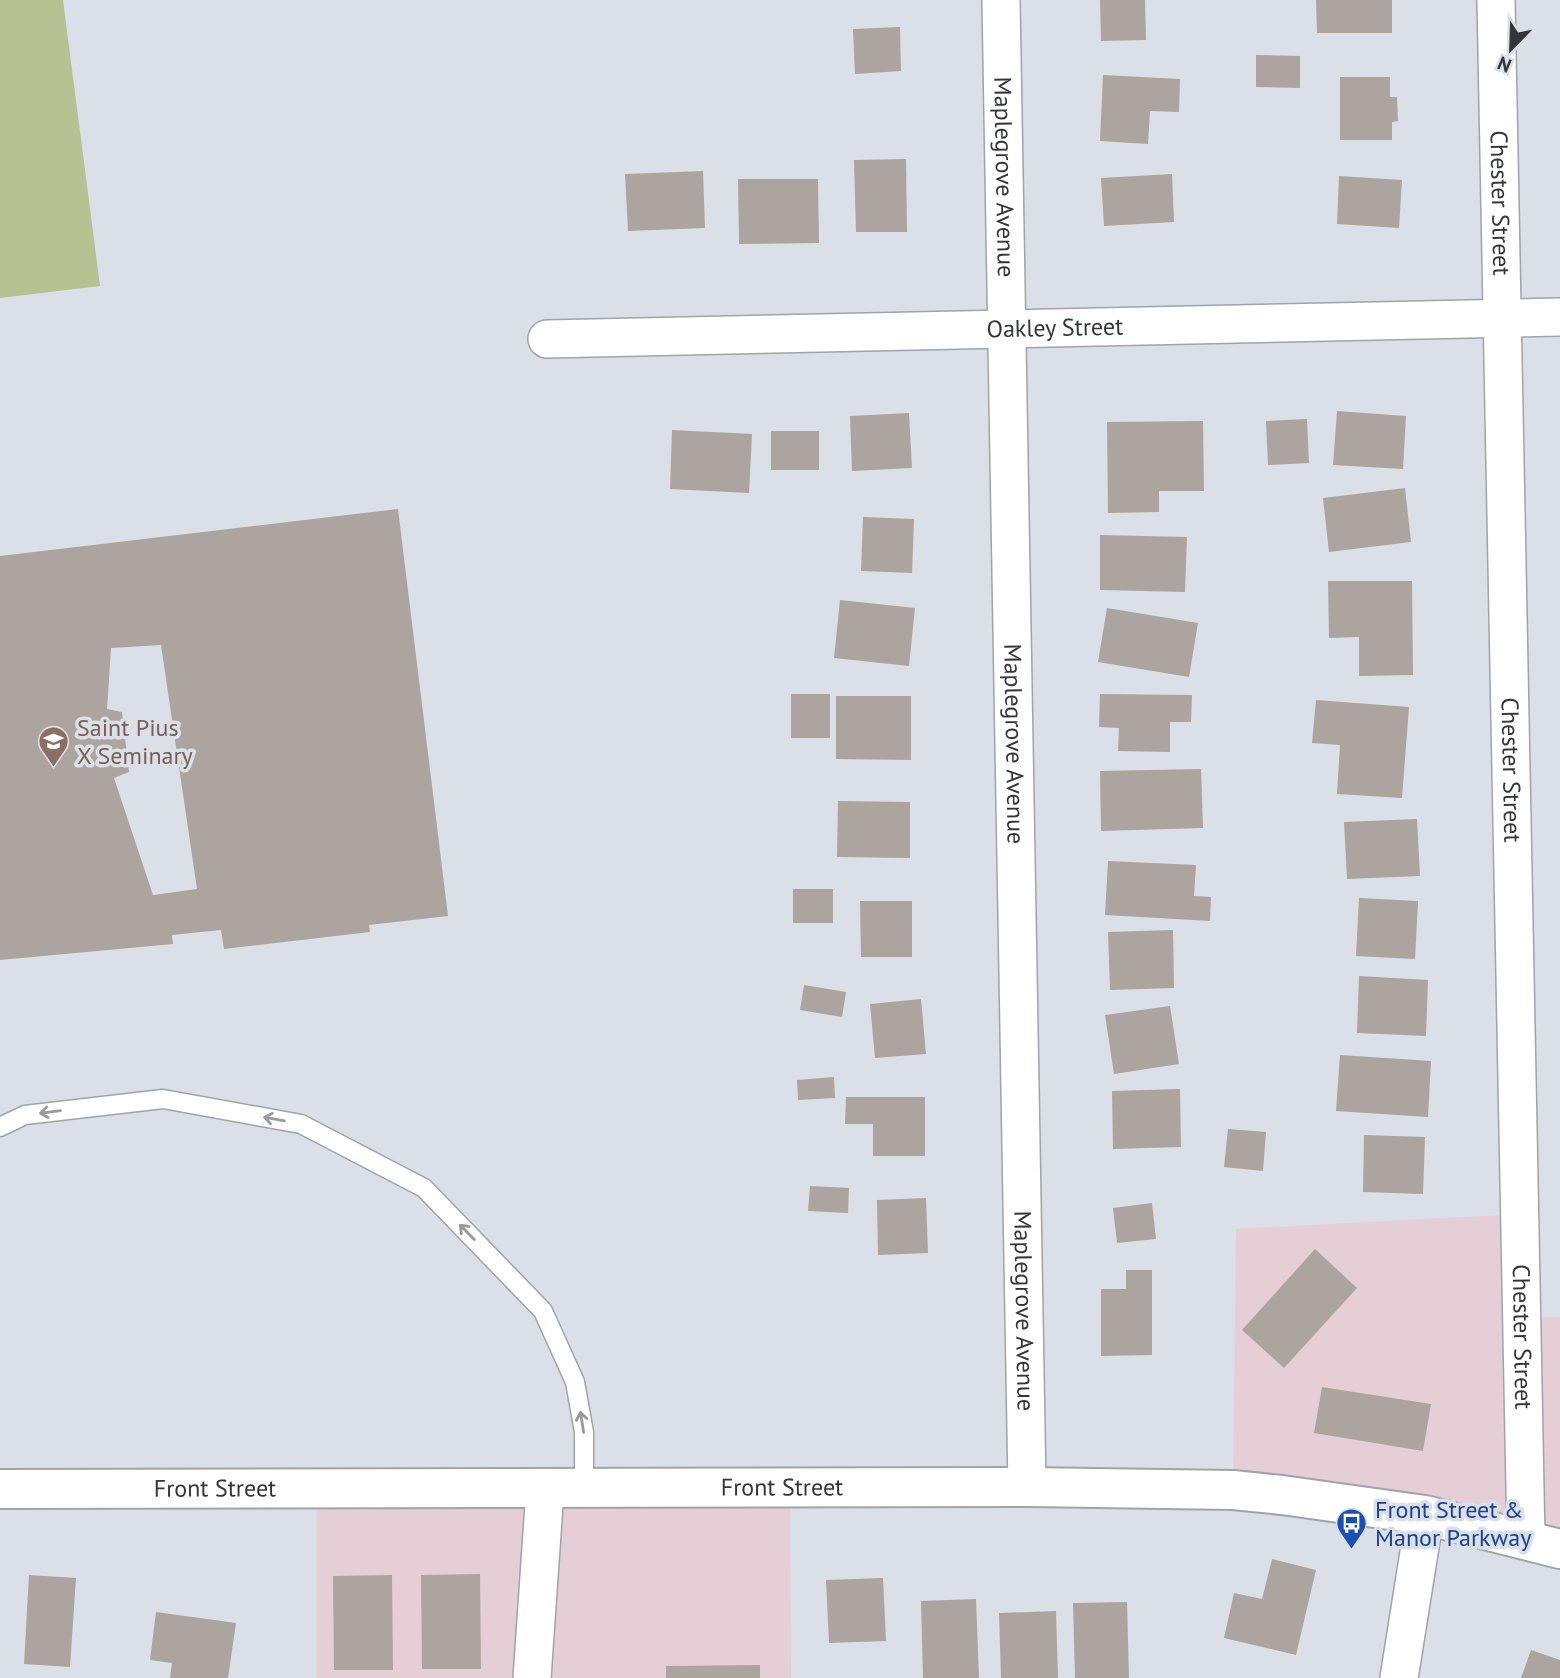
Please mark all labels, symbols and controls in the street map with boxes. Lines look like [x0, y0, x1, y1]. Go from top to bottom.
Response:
north arrow [1476, 14, 1546, 84]
text: N [1494, 51, 1515, 78]
street label: Maplegrove Avenue [987, 76, 1022, 278]
street label: Chester Street [1484, 130, 1517, 276]
street label: Oakley Street [986, 310, 1123, 344]
street label: Maplegrove Avenue [997, 643, 1032, 844]
street label: Chester Street [1495, 697, 1528, 843]
place label: Saint Pius X Seminary [77, 712, 193, 771]
school or university icon: Saint Pius X Seminary [37, 725, 71, 769]
one-way arrow [39, 1106, 61, 1119]
one-way arrow [264, 1112, 286, 1126]
street label: Maplegrove Avenue [1007, 1210, 1042, 1411]
one-way arrow [459, 1224, 476, 1241]
street label: Chester Street [1506, 1264, 1539, 1410]
one-way arrow [575, 1411, 588, 1434]
street label: Front Street [721, 1471, 843, 1503]
street label: Front Street [154, 1472, 276, 1504]
place label: Front Street & Manor Parkway [1375, 1494, 1531, 1553]
bus stop icon: Front Street & Manor Parkway [1335, 1507, 1369, 1551]

